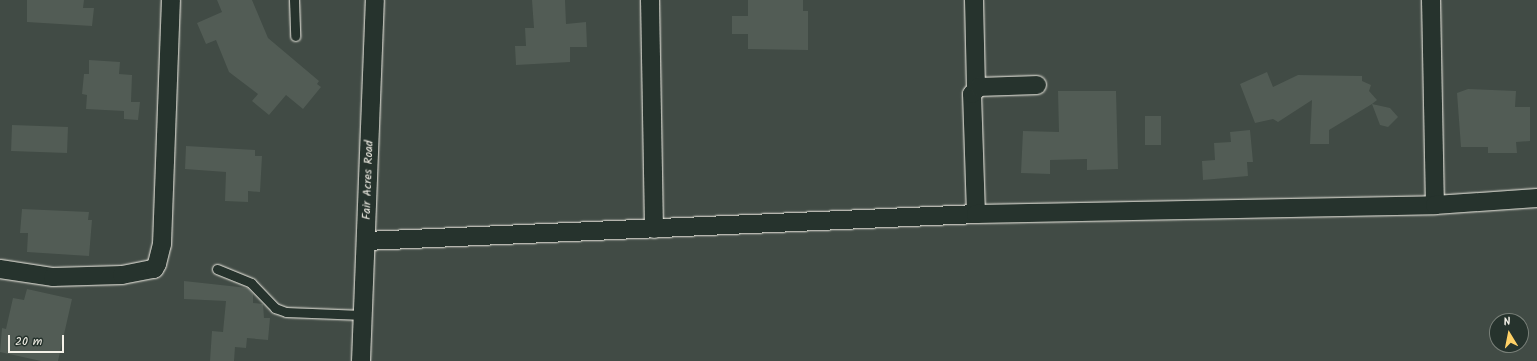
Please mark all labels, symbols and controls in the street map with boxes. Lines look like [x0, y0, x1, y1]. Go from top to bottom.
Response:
street label: Fair Acres Road [359, 140, 377, 220]
north arrow [1489, 313, 1529, 353]
text: N [1502, 313, 1512, 332]
scale bar [10, 327, 66, 353]
text: 20 m [15, 332, 42, 351]

